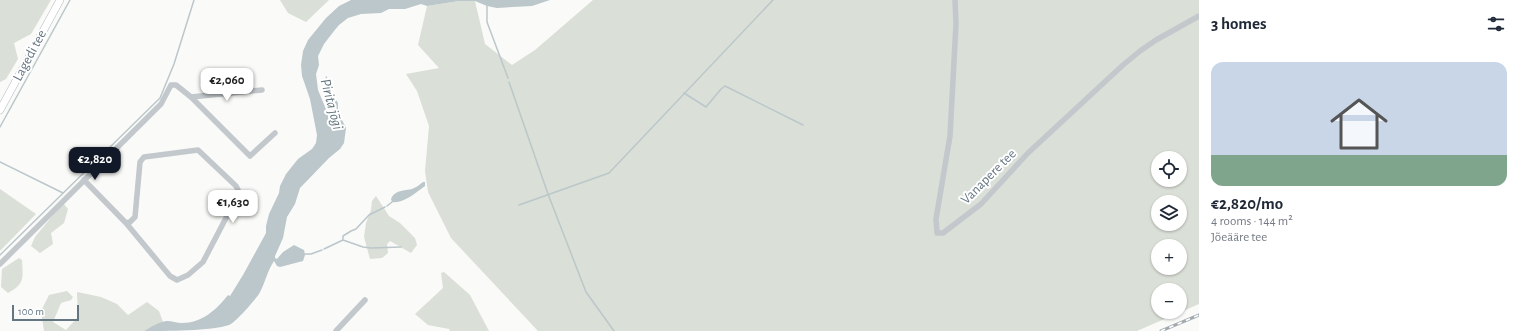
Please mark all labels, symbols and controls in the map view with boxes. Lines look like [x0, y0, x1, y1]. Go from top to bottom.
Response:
icon: filters [1485, 13, 1507, 35]
text: 3 homes [1211, 15, 1267, 32]
street label: Lagedi tee [11, 28, 49, 83]
pin: €2,060 [194, 68, 260, 102]
text: €2,060 [210, 74, 245, 87]
water label: Pirita jõgi [318, 77, 345, 131]
icon: home [1323, 88, 1395, 160]
pin: €2,820 [62, 147, 128, 181]
street label: Vanapere tee [959, 147, 1019, 207]
map controls [1151, 151, 1187, 319]
button: locate [1151, 151, 1187, 187]
text: €2,820 [78, 153, 112, 166]
pin: €1,630 [200, 190, 266, 224]
button: layers [1151, 195, 1187, 231]
text: €2,820/mo [1211, 195, 1283, 212]
text: €1,630 [217, 196, 249, 209]
text: 4 rooms · 144 m² [1211, 215, 1293, 228]
text: Jõeääre tee [1211, 231, 1267, 244]
button: + [1151, 239, 1187, 275]
button: − [1151, 283, 1187, 319]
scale bar [12, 303, 79, 322]
text: 100 m [18, 306, 44, 317]

